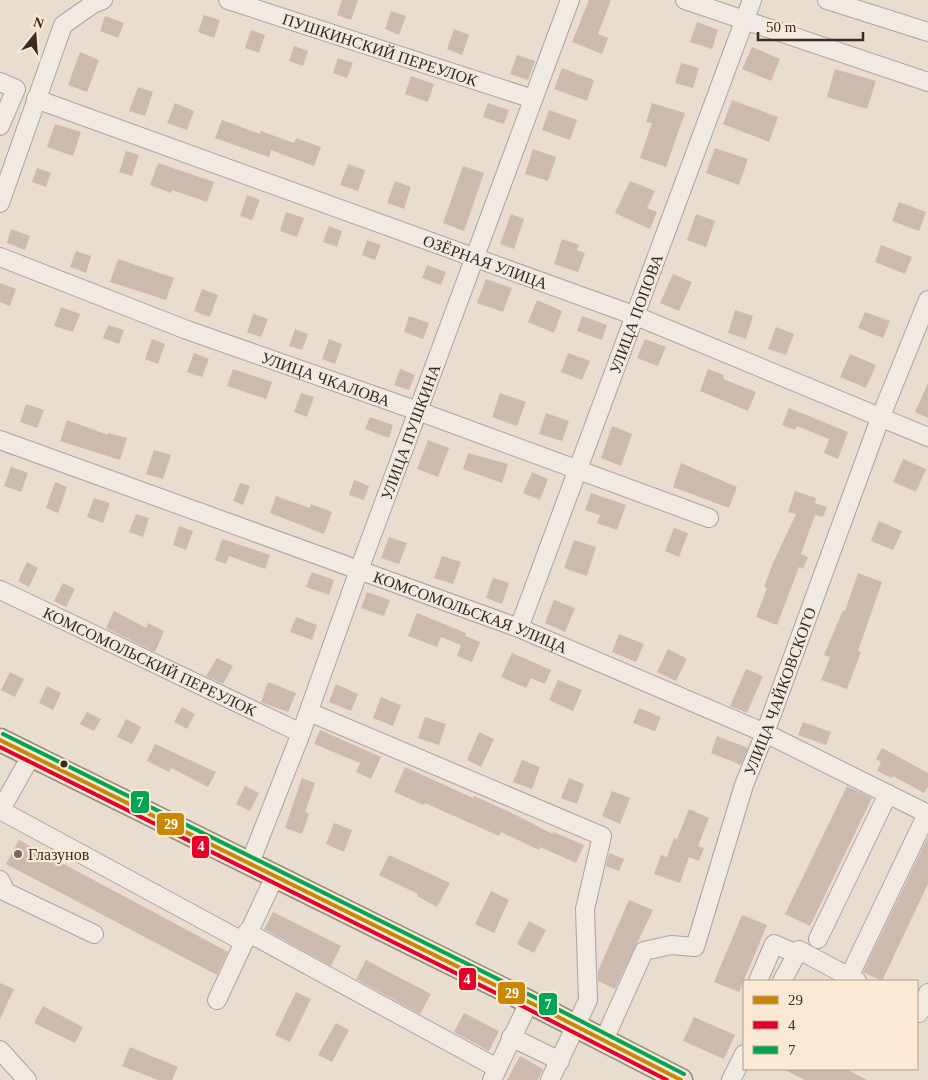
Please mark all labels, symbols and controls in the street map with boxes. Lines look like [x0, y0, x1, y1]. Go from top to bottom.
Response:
north arrow [10, 10, 60, 60]
street label: ПУШКИНСКИЙ ПЕРЕУЛОК [280, 10, 480, 90]
scale bar [758, 10, 863, 42]
text: N [32, 14, 46, 32]
text: 50 m [766, 19, 797, 35]
street label: ОЗЁРНАЯ УЛИЦА [421, 232, 550, 292]
street label: УЛИЦА ПОПОВА [606, 251, 666, 376]
street label: УЛИЦА ЧКАЛОВА [259, 349, 393, 410]
street label: УЛИЦА ПУШКИНА [378, 361, 444, 502]
street label: КОМСОМОЛЬСКАЯ УЛИЦА [371, 568, 570, 657]
street label: КОМСОМОЛЬСКИЙ ПЕРЕУЛОК [40, 604, 259, 720]
street label: УЛИЦА ЧАЙКОВСКОГО [741, 605, 819, 778]
unlabelled marker [59, 759, 69, 769]
line badge: 7 [130, 790, 150, 814]
text: 7 [137, 795, 144, 810]
line badge: 29 [156, 812, 185, 836]
text: 29 [164, 817, 178, 832]
line badge: 4 [191, 835, 210, 859]
text: 4 [198, 839, 205, 854]
place label: Глазунов [28, 846, 90, 864]
marker: Глазунов [12, 848, 24, 860]
line badge: 4 [458, 967, 477, 991]
text: 4 [464, 972, 471, 987]
legend [743, 980, 918, 1070]
line badge: 29 [497, 981, 526, 1005]
text: 29 [505, 986, 519, 1001]
line badge: 7 [538, 992, 558, 1016]
text: 29 [788, 992, 803, 1008]
text: 7 [545, 997, 552, 1012]
text: 4 [788, 1017, 796, 1033]
text: 7 [788, 1042, 796, 1058]

